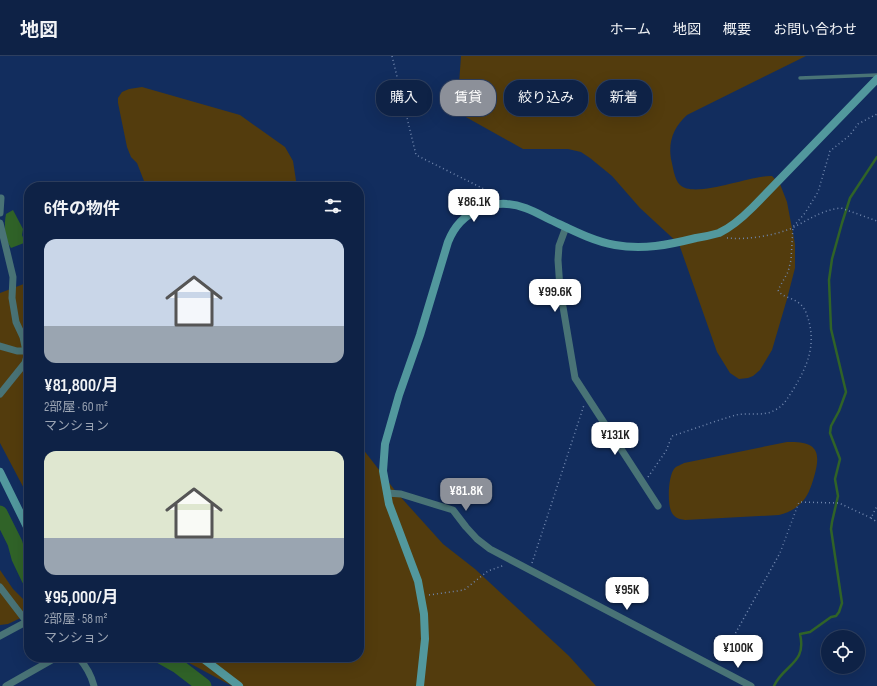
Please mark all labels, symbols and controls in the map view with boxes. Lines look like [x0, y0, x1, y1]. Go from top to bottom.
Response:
text: 地図 [20, 19, 58, 42]
text: ホーム [609, 21, 651, 38]
text: 地図 [673, 21, 701, 38]
text: 概要 [723, 21, 751, 38]
text: お問い合わせ [773, 21, 857, 38]
chip: 購入 [376, 80, 432, 116]
chip: 賃貸 [440, 80, 496, 116]
chip: 絞り込み [504, 80, 588, 116]
chip: 新着 [596, 80, 652, 116]
pin: ¥86.1K [441, 189, 507, 223]
text: ¥86.1K [457, 194, 491, 210]
icon: filters [322, 195, 344, 217]
text: 6件の物件 [44, 199, 120, 219]
icon: home [158, 265, 230, 337]
pin: ¥99.6K [522, 279, 588, 313]
text: ¥99.6K [538, 284, 572, 300]
text: ¥81,800/月 [44, 376, 119, 396]
text: 2部屋 · 60 m² [44, 399, 108, 415]
text: マンション [44, 418, 109, 434]
pin: ¥131K [587, 422, 643, 456]
text: ¥131K [600, 427, 630, 443]
icon: home [158, 477, 230, 549]
pin: ¥81.8K [433, 478, 499, 512]
text: ¥81.8K [449, 483, 483, 499]
pin: ¥95K [603, 577, 651, 611]
text: ¥95K [615, 582, 639, 598]
text: ¥95,000/月 [44, 588, 119, 608]
text: 2部屋 · 58 m² [44, 611, 107, 627]
text: マンション [44, 630, 109, 646]
map controls [821, 630, 865, 674]
button: locate [821, 630, 865, 674]
pin: ¥100K [710, 635, 766, 669]
text: ¥100K [723, 640, 753, 656]

